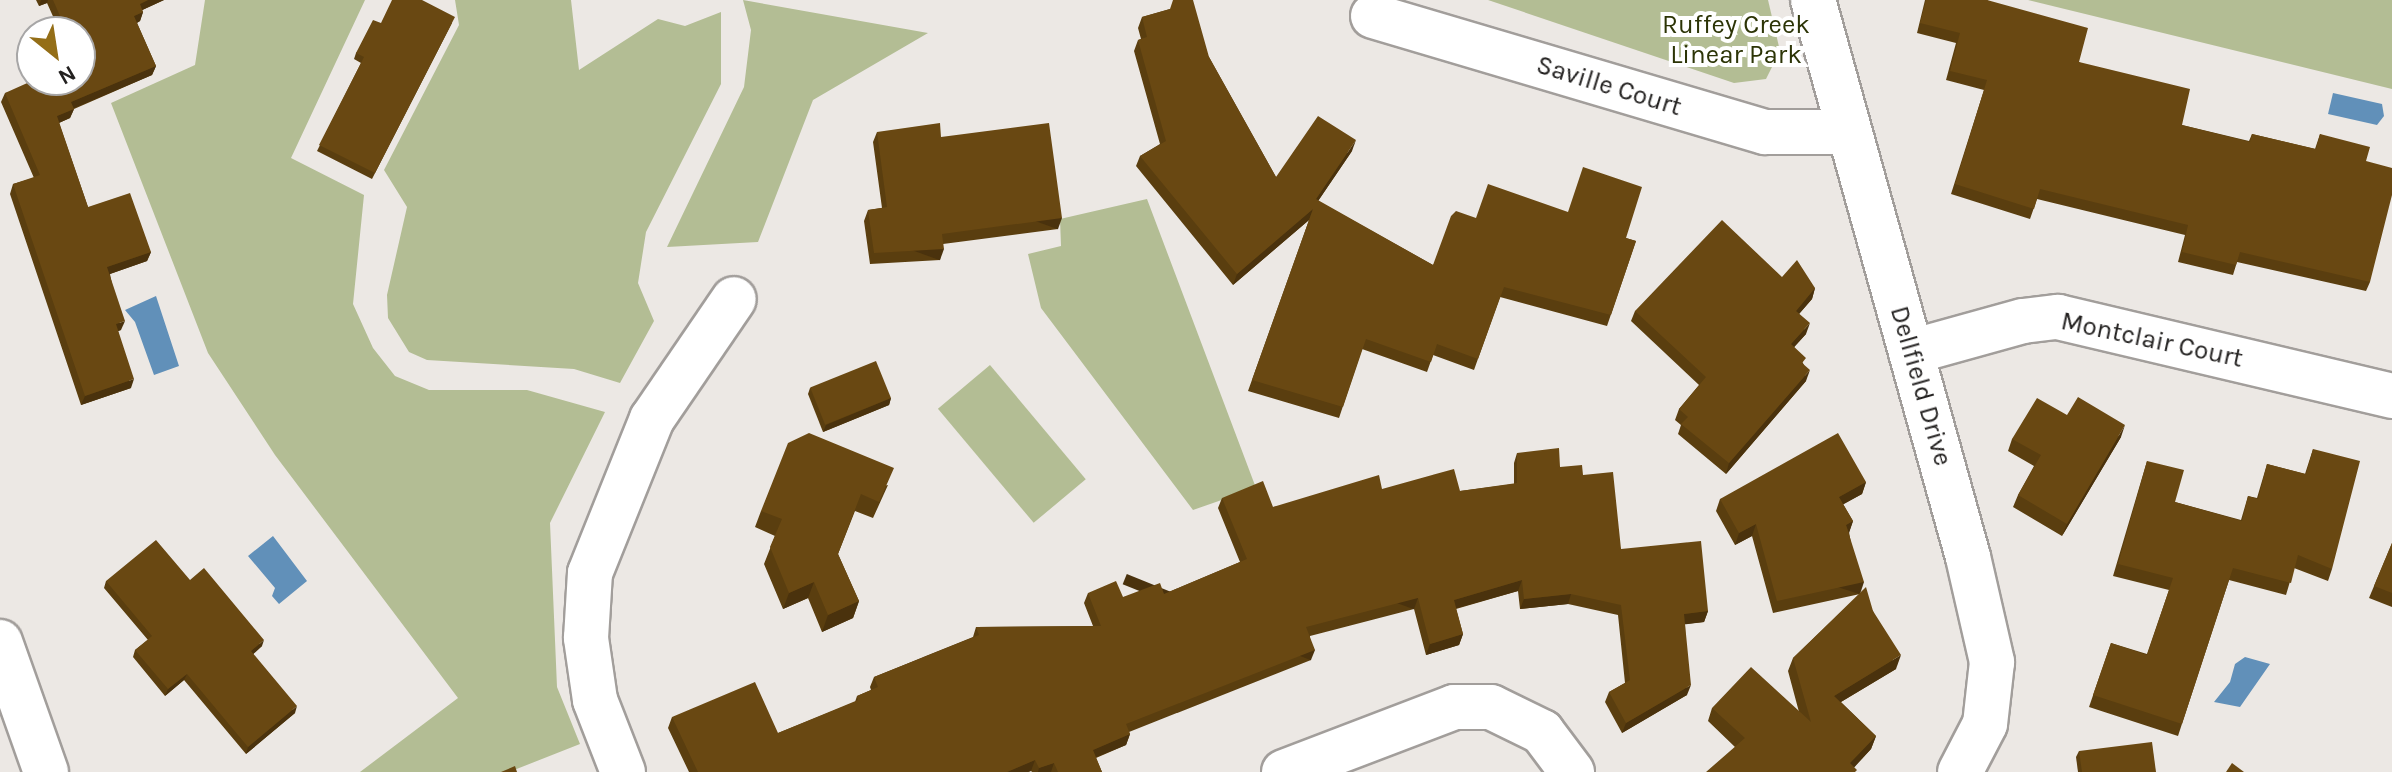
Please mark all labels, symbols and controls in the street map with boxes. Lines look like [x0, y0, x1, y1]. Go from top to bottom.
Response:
park label: Ruffey Creek Linear Park [1662, 9, 1810, 70]
north arrow [16, 16, 96, 96]
street label: Saville Court [1533, 49, 1685, 123]
text: N [54, 60, 80, 90]
street label: Dellfield Drive [1883, 303, 1959, 469]
street label: Montclair Court [2058, 305, 2246, 375]

